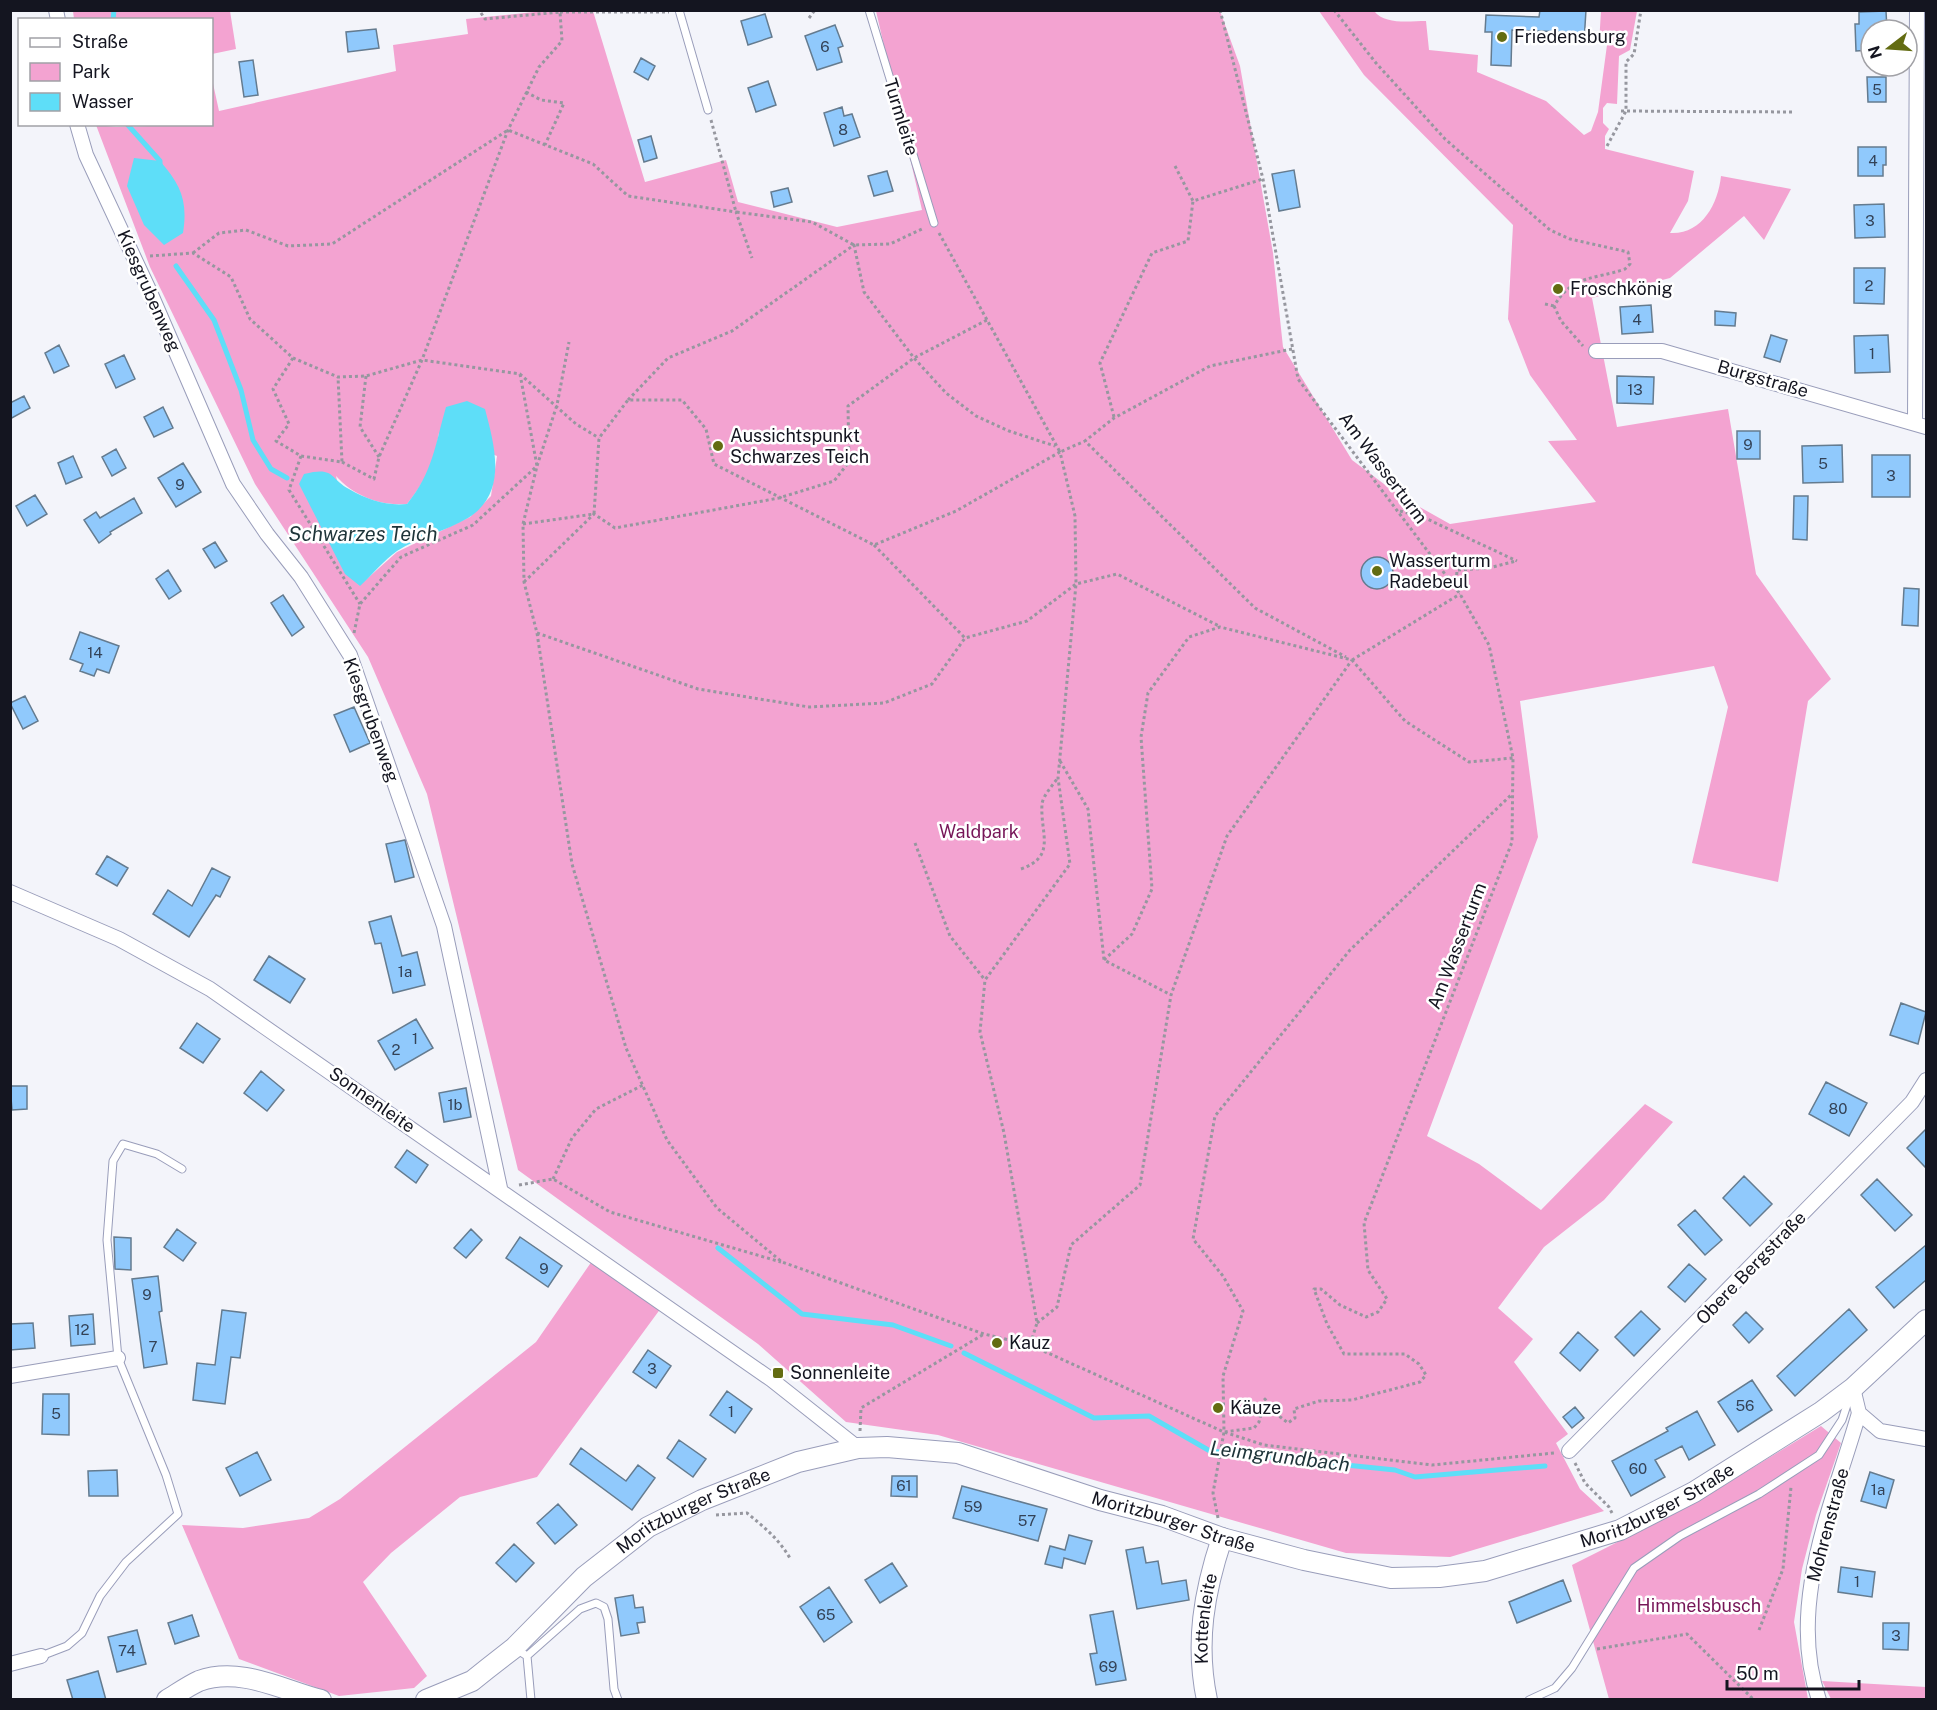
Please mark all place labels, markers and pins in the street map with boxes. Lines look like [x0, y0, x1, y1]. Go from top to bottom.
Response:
place label: Friedensburg [1514, 26, 1626, 47]
marker: Friedensburg [1495, 30, 1509, 44]
place label: Froschkönig [1570, 278, 1673, 299]
marker: Froschkönig [1551, 282, 1565, 296]
place label: Aussichtspunkt Schwarzes Teich [730, 425, 869, 467]
marker: Aussichtspunkt Schwarzes Teich [711, 439, 725, 453]
place label: Wasserturm Radebeul [1389, 550, 1491, 592]
marker: Wasserturm Radebeul [1370, 564, 1384, 578]
place label: Kauz [1009, 1332, 1050, 1353]
marker: Kauz [990, 1336, 1004, 1350]
place label: Sonnenleite [790, 1362, 890, 1383]
marker: Sonnenleite [771, 1366, 785, 1380]
place label: Käuze [1230, 1397, 1281, 1418]
marker: Käuze [1211, 1401, 1225, 1415]

